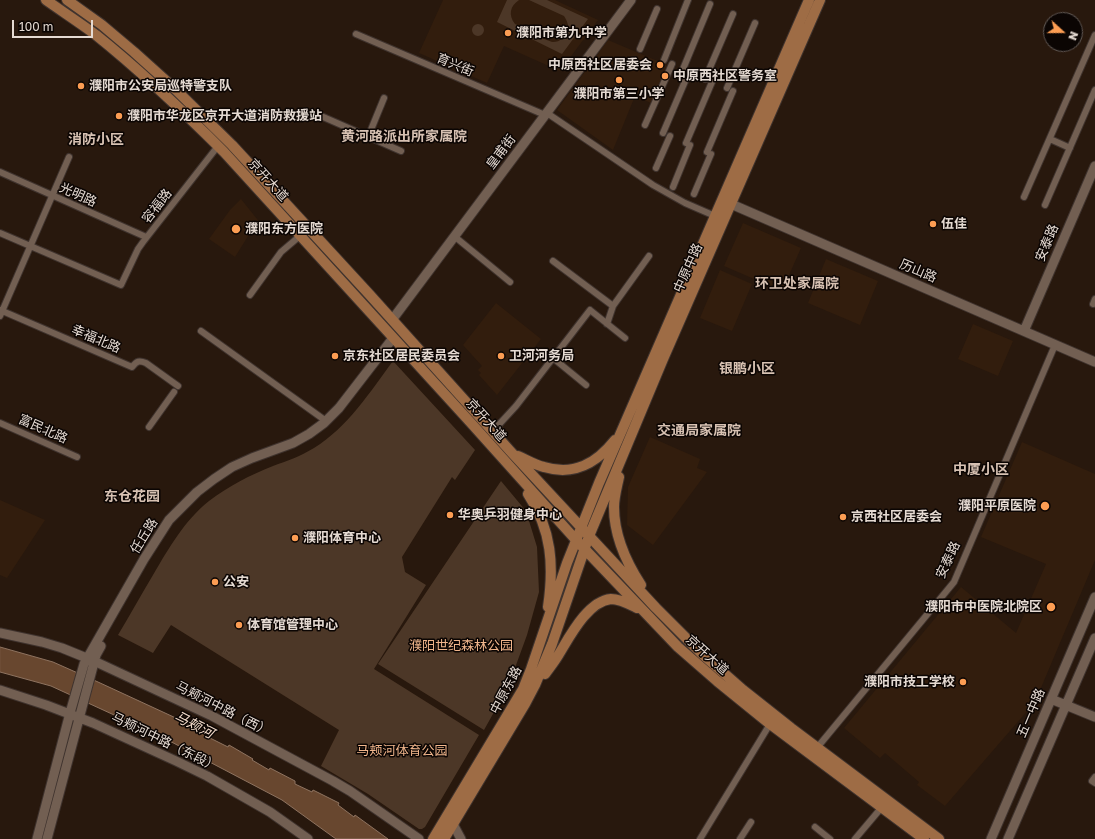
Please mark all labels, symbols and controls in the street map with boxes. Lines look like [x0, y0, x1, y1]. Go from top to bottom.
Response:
scale bar [14, 12, 95, 38]
north arrow [1043, 12, 1083, 52]
text: 100 m [19, 19, 53, 34]
place label: 濮阳市第九中学 [516, 25, 607, 41]
marker: 濮阳市第九中学 [503, 28, 513, 38]
text: N [1066, 30, 1081, 42]
street label: 育兴街 [434, 50, 476, 80]
place label: 中原西社区居委会 [548, 57, 652, 73]
marker: 中原西社区居委会 [655, 60, 665, 70]
place label: 中原西社区警务室 [673, 68, 777, 84]
marker: 中原西社区警务室 [660, 71, 670, 81]
marker: 濮阳市第三小学 [614, 75, 624, 85]
place label: 濮阳市公安局巡特警支队 [89, 78, 232, 94]
marker: 濮阳市公安局巡特警支队 [76, 81, 86, 91]
place label: 濮阳市第三小学 [574, 86, 664, 102]
place label: 濮阳市华龙区京开大道消防救援站 [127, 108, 322, 124]
marker: 濮阳市华龙区京开大道消防救援站 [114, 111, 124, 121]
district label: 黄河路派出所家属院 [341, 129, 467, 145]
district label: 消防小区 [68, 132, 124, 148]
street label: 皇甫街 [483, 132, 519, 172]
street label: 京开大道 [245, 155, 291, 205]
street label: 光明路 [57, 180, 99, 210]
street label: 容福路 [139, 186, 175, 226]
place label: 伍佳 [941, 216, 967, 232]
marker: 伍佳 [928, 219, 938, 229]
place label: 濮阳东方医院 [245, 221, 323, 237]
street label: 安泰路 [1032, 222, 1062, 264]
marker: 濮阳东方医院 [230, 223, 242, 235]
street label: 中原中路 [670, 241, 706, 295]
street label: 历山路 [897, 256, 939, 286]
district label: 环卫处家属院 [755, 276, 839, 292]
street label: 幸福北路 [69, 322, 123, 356]
place label: 京东社区居民委员会 [343, 348, 460, 364]
place label: 卫河河务局 [509, 348, 574, 364]
marker: 京东社区居民委员会 [330, 351, 340, 361]
marker: 卫河河务局 [496, 351, 506, 361]
district label: 银鹏小区 [719, 361, 775, 377]
street label: 京开大道 [463, 395, 509, 445]
street label: 富民北路 [16, 411, 70, 447]
district label: 交通局家属院 [657, 423, 741, 439]
district label: 中厦小区 [953, 462, 1009, 478]
district label: 东仓花园 [104, 489, 160, 505]
place label: 濮阳平原医院 [958, 498, 1036, 514]
marker: 濮阳平原医院 [1039, 500, 1051, 512]
place label: 华奥乒羽健身中心 [458, 507, 562, 523]
place label: 京西社区居委会 [851, 509, 942, 525]
marker: 华奥乒羽健身中心 [445, 510, 455, 520]
marker: 京西社区居委会 [838, 512, 848, 522]
street label: 任丘路 [127, 515, 161, 557]
place label: 濮阳体育中心 [303, 530, 381, 546]
marker: 濮阳体育中心 [290, 533, 300, 543]
street label: 安泰路 [933, 539, 963, 581]
place label: 公安 [223, 574, 249, 590]
marker: 公安 [210, 577, 220, 587]
place label: 濮阳市中医院北院区 [925, 599, 1042, 615]
marker: 濮阳市中医院北院区 [1045, 601, 1057, 613]
place label: 体育馆管理中心 [247, 617, 338, 633]
marker: 体育馆管理中心 [234, 620, 244, 630]
street label: 京开大道 [682, 632, 732, 678]
park label: 濮阳世纪森林公园 [409, 638, 513, 654]
street label: 中原东路 [487, 663, 525, 717]
place label: 濮阳市技工学校 [864, 674, 955, 690]
marker: 濮阳市技工学校 [958, 677, 968, 687]
street label: 马颊河中路（西） [173, 678, 273, 740]
street label: 五一中路 [1014, 686, 1048, 740]
water label: 马颊河 [171, 708, 217, 742]
street label: 马颊河中路（东段） [109, 709, 221, 775]
park label: 马颊河体育公园 [357, 743, 447, 759]

